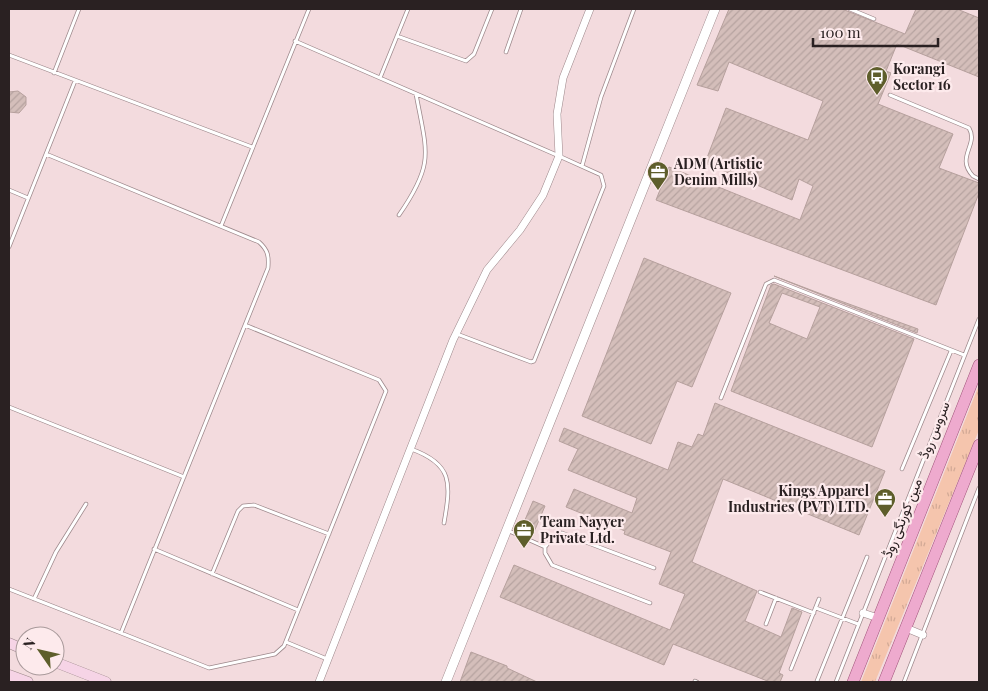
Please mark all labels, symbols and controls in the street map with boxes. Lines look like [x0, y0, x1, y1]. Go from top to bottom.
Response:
scale bar [813, 15, 938, 47]
text: 100 m [820, 22, 861, 42]
place label: Korangi Sector 16 [893, 59, 951, 94]
bus stop icon: Korangi Sector 16 [865, 65, 889, 96]
place label: ADM (Artistic Denim Mills) [673, 154, 762, 189]
office icon: ADM (Artistic Denim Mills) [646, 160, 670, 191]
street label: سروس روڈ [913, 398, 954, 461]
street label: مین کورنگی روڈ [877, 475, 926, 560]
place label: Kings Apparel Industries (PVT) LTD. [728, 481, 870, 516]
office icon: Kings Apparel Industries (PVT) LTD. [873, 487, 897, 518]
place label: Team Nayyer Private Ltd. [540, 512, 624, 547]
office icon: Team Nayyer Private Ltd. [512, 518, 536, 549]
north arrow [15, 626, 65, 676]
text: N [18, 634, 40, 653]

